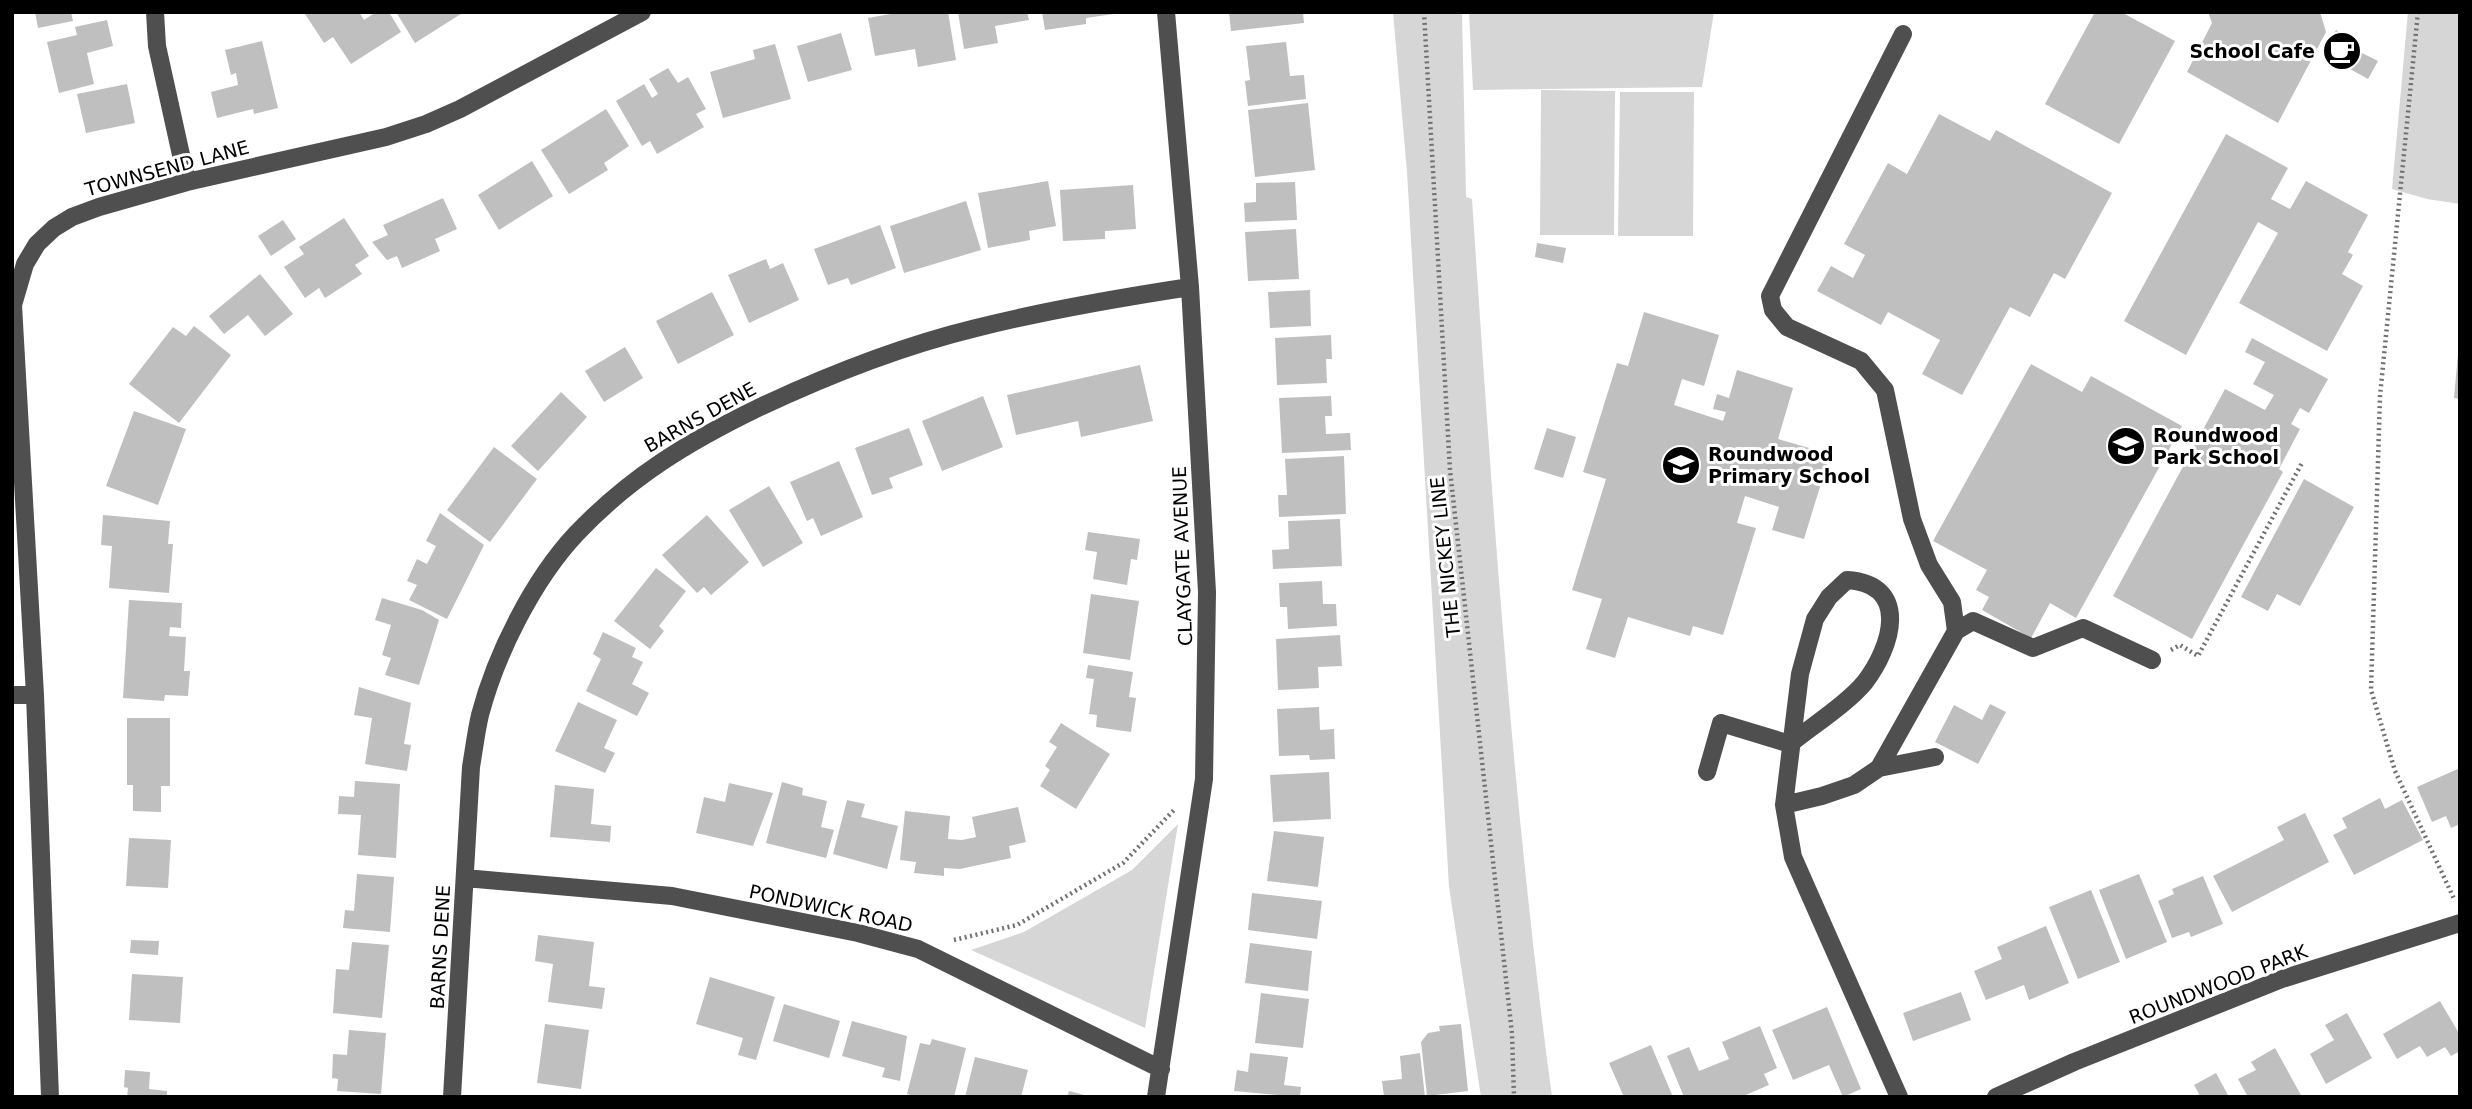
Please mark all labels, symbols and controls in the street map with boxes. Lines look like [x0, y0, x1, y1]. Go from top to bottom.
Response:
cafe icon: School Cafe [2321, 30, 2363, 72]
place label: School Cafe [2189, 40, 2315, 62]
street label: TOWNSEND LANE [82, 136, 251, 201]
street label: BARNS DENE [640, 377, 760, 457]
place label: Roundwood Park School [2153, 424, 2279, 468]
school or university icon: Roundwood Park School [2105, 425, 2147, 467]
place label: Roundwood Primary School [1708, 443, 1870, 487]
school or university icon: Roundwood Primary School [1660, 444, 1702, 486]
street label: CLAYGATE AVENUE [1168, 466, 1196, 646]
street label: THE NICKEY LINE [1426, 476, 1464, 639]
street label: PONDWICK ROAD [747, 880, 915, 936]
street label: BARNS DENE [426, 884, 454, 1010]
street label: ROUNDWOOD PARK [2126, 940, 2311, 1028]

